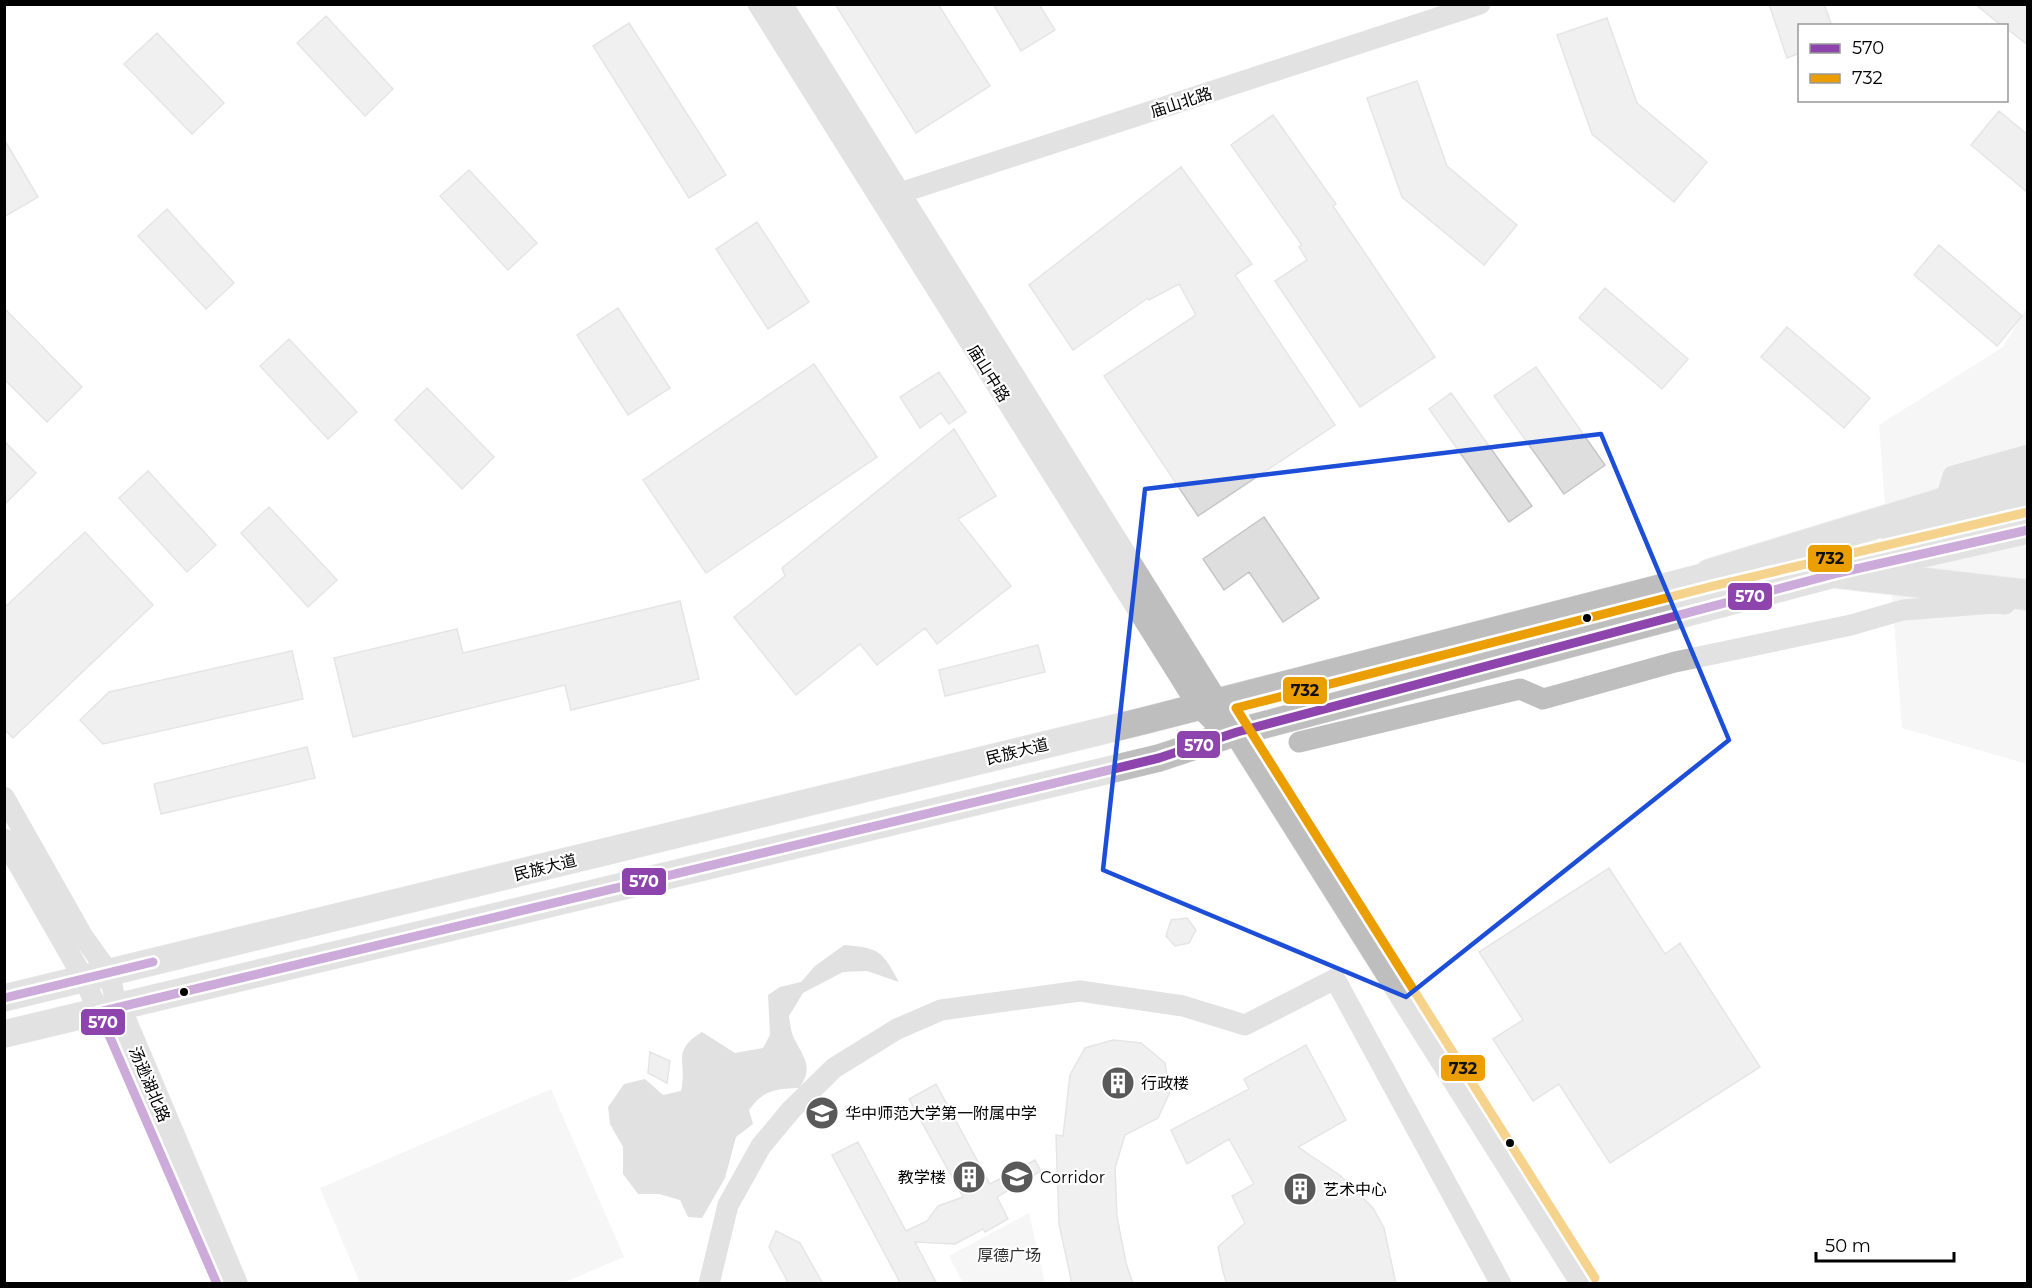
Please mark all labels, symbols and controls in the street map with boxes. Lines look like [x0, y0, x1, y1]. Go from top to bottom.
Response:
legend [1798, 24, 2008, 102]
text: 570 [1852, 37, 1884, 59]
text: 732 [1852, 67, 1883, 89]
street label: 庙山北路 [1148, 84, 1215, 121]
street label: 庙山中路 [964, 341, 1014, 405]
line badge: 732 [1807, 544, 1853, 573]
text: 732 [1816, 549, 1844, 568]
line badge: 570 [1727, 582, 1773, 611]
text: 570 [1735, 587, 1765, 606]
unlabelled marker [1581, 612, 1593, 624]
line badge: 732 [1282, 676, 1328, 705]
text: 732 [1291, 681, 1319, 700]
line badge: 570 [1176, 730, 1221, 759]
street label: 民族大道 [984, 735, 1050, 768]
text: 570 [1184, 736, 1214, 755]
street label: 民族大道 [512, 851, 578, 884]
line badge: 570 [621, 867, 667, 896]
text: 570 [629, 872, 659, 891]
unlabelled marker [178, 986, 190, 998]
line badge: 570 [80, 1008, 126, 1036]
text: 570 [88, 1013, 118, 1032]
street label: 汤逊湖北路 [125, 1044, 174, 1125]
line badge: 732 [1440, 1054, 1486, 1082]
text: 732 [1449, 1059, 1477, 1078]
building icon: 行政楼 [1100, 1065, 1136, 1101]
place label: 行政楼 [1141, 1074, 1189, 1093]
school or university icon: 华中师范大学第一附属中学 [804, 1095, 840, 1131]
place label: 华中师范大学第一附属中学 [845, 1104, 1037, 1123]
unlabelled marker [1504, 1137, 1516, 1149]
building icon: 教学楼 [951, 1159, 987, 1195]
school or university icon: Corridor [999, 1159, 1035, 1195]
place label: 教学楼 [898, 1168, 946, 1187]
place label: Corridor [1040, 1168, 1105, 1187]
building icon: 艺术中心 [1282, 1171, 1318, 1207]
place label: 艺术中心 [1323, 1180, 1387, 1199]
scale bar [1816, 1225, 1954, 1263]
text: 50 m [1825, 1235, 1871, 1257]
park label: 厚德广场 [977, 1246, 1041, 1265]

